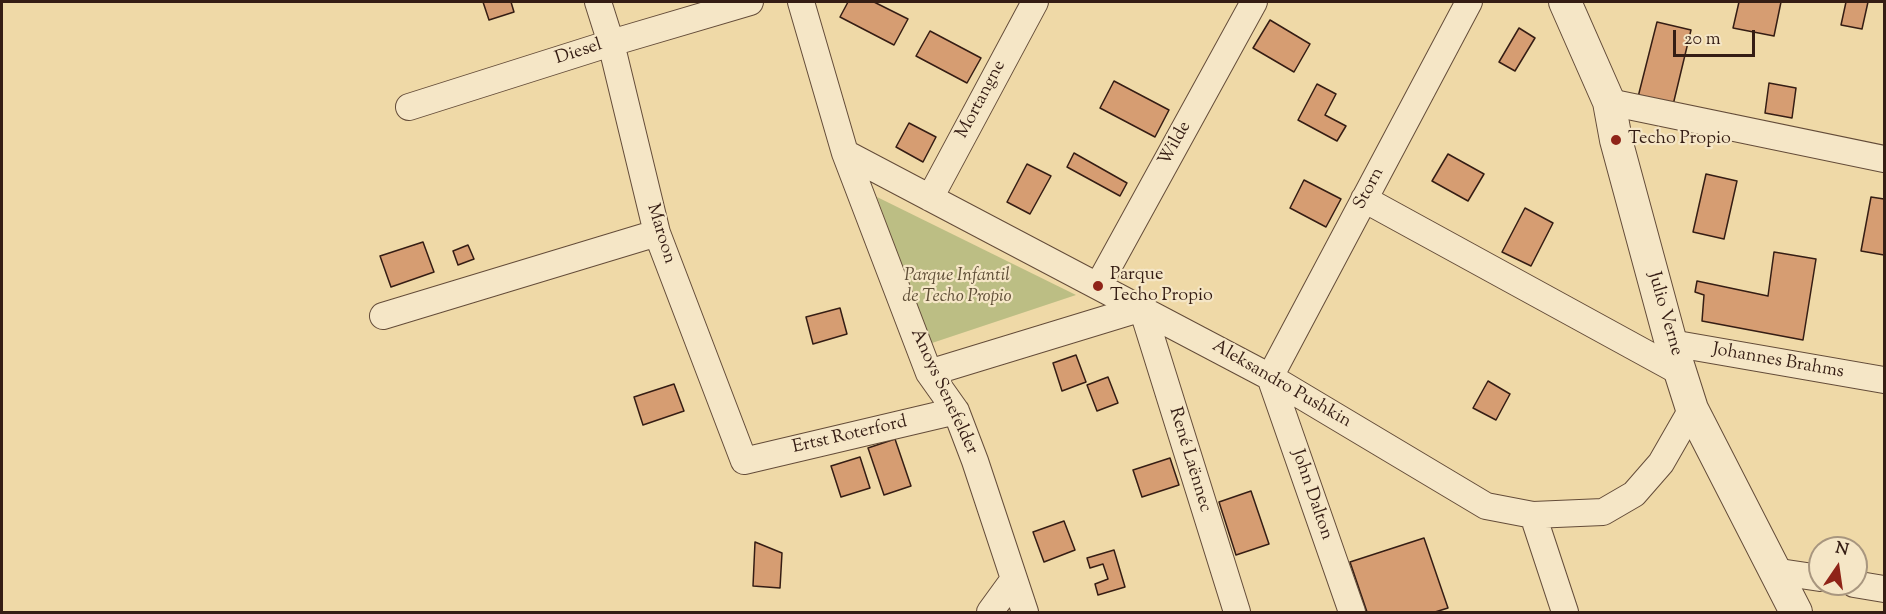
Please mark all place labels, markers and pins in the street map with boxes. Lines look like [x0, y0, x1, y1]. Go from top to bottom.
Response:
place label: Techo Propio [1628, 129, 1731, 151]
marker: Techo Propio [1609, 133, 1623, 147]
place label: Parque Techo Propio [1110, 265, 1213, 308]
marker: Parque Techo Propio [1091, 279, 1105, 293]

